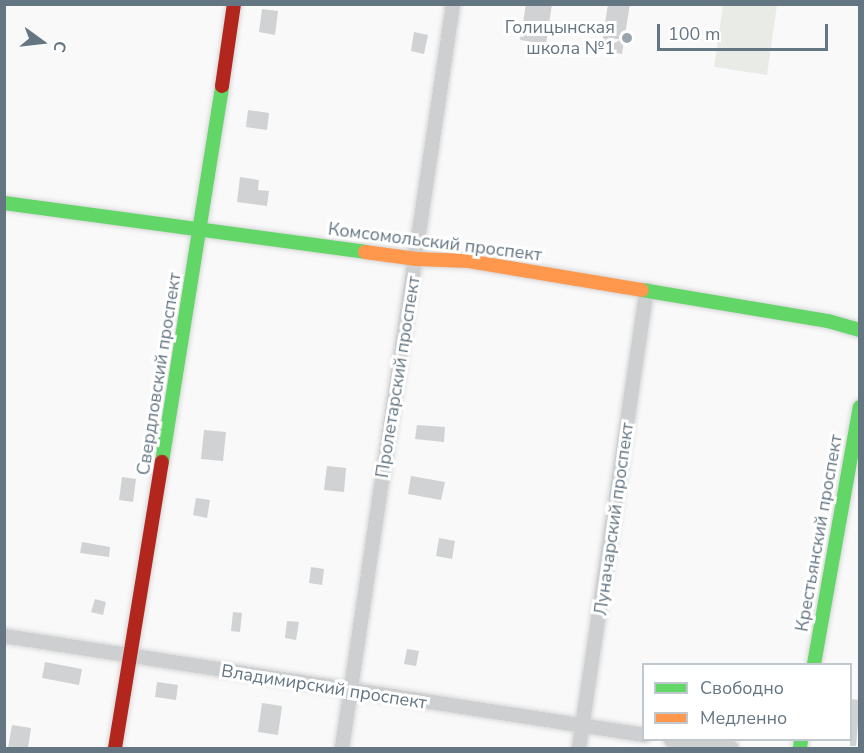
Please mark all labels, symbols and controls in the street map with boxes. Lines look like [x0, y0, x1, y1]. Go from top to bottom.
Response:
north arrow [12, 12, 72, 72]
scale bar [660, 12, 831, 50]
place label: Голицынская школа №1 [505, 17, 615, 60]
text: 100 m [668, 22, 720, 46]
marker: Голицынская школа №1 [620, 31, 634, 45]
text: С [47, 39, 71, 55]
street label: Комсомольский проспект [327, 218, 543, 266]
street label: Свердловский проспект [132, 271, 186, 477]
street label: Пролетарский проспект [371, 275, 425, 479]
street label: Луначарский проспект [590, 421, 638, 617]
street label: Крестьянский проспект [791, 433, 847, 633]
street label: Владимирский проспект [220, 660, 428, 714]
legend [642, 663, 852, 741]
text: Свободно [700, 676, 784, 700]
text: Медленно [700, 706, 787, 730]

